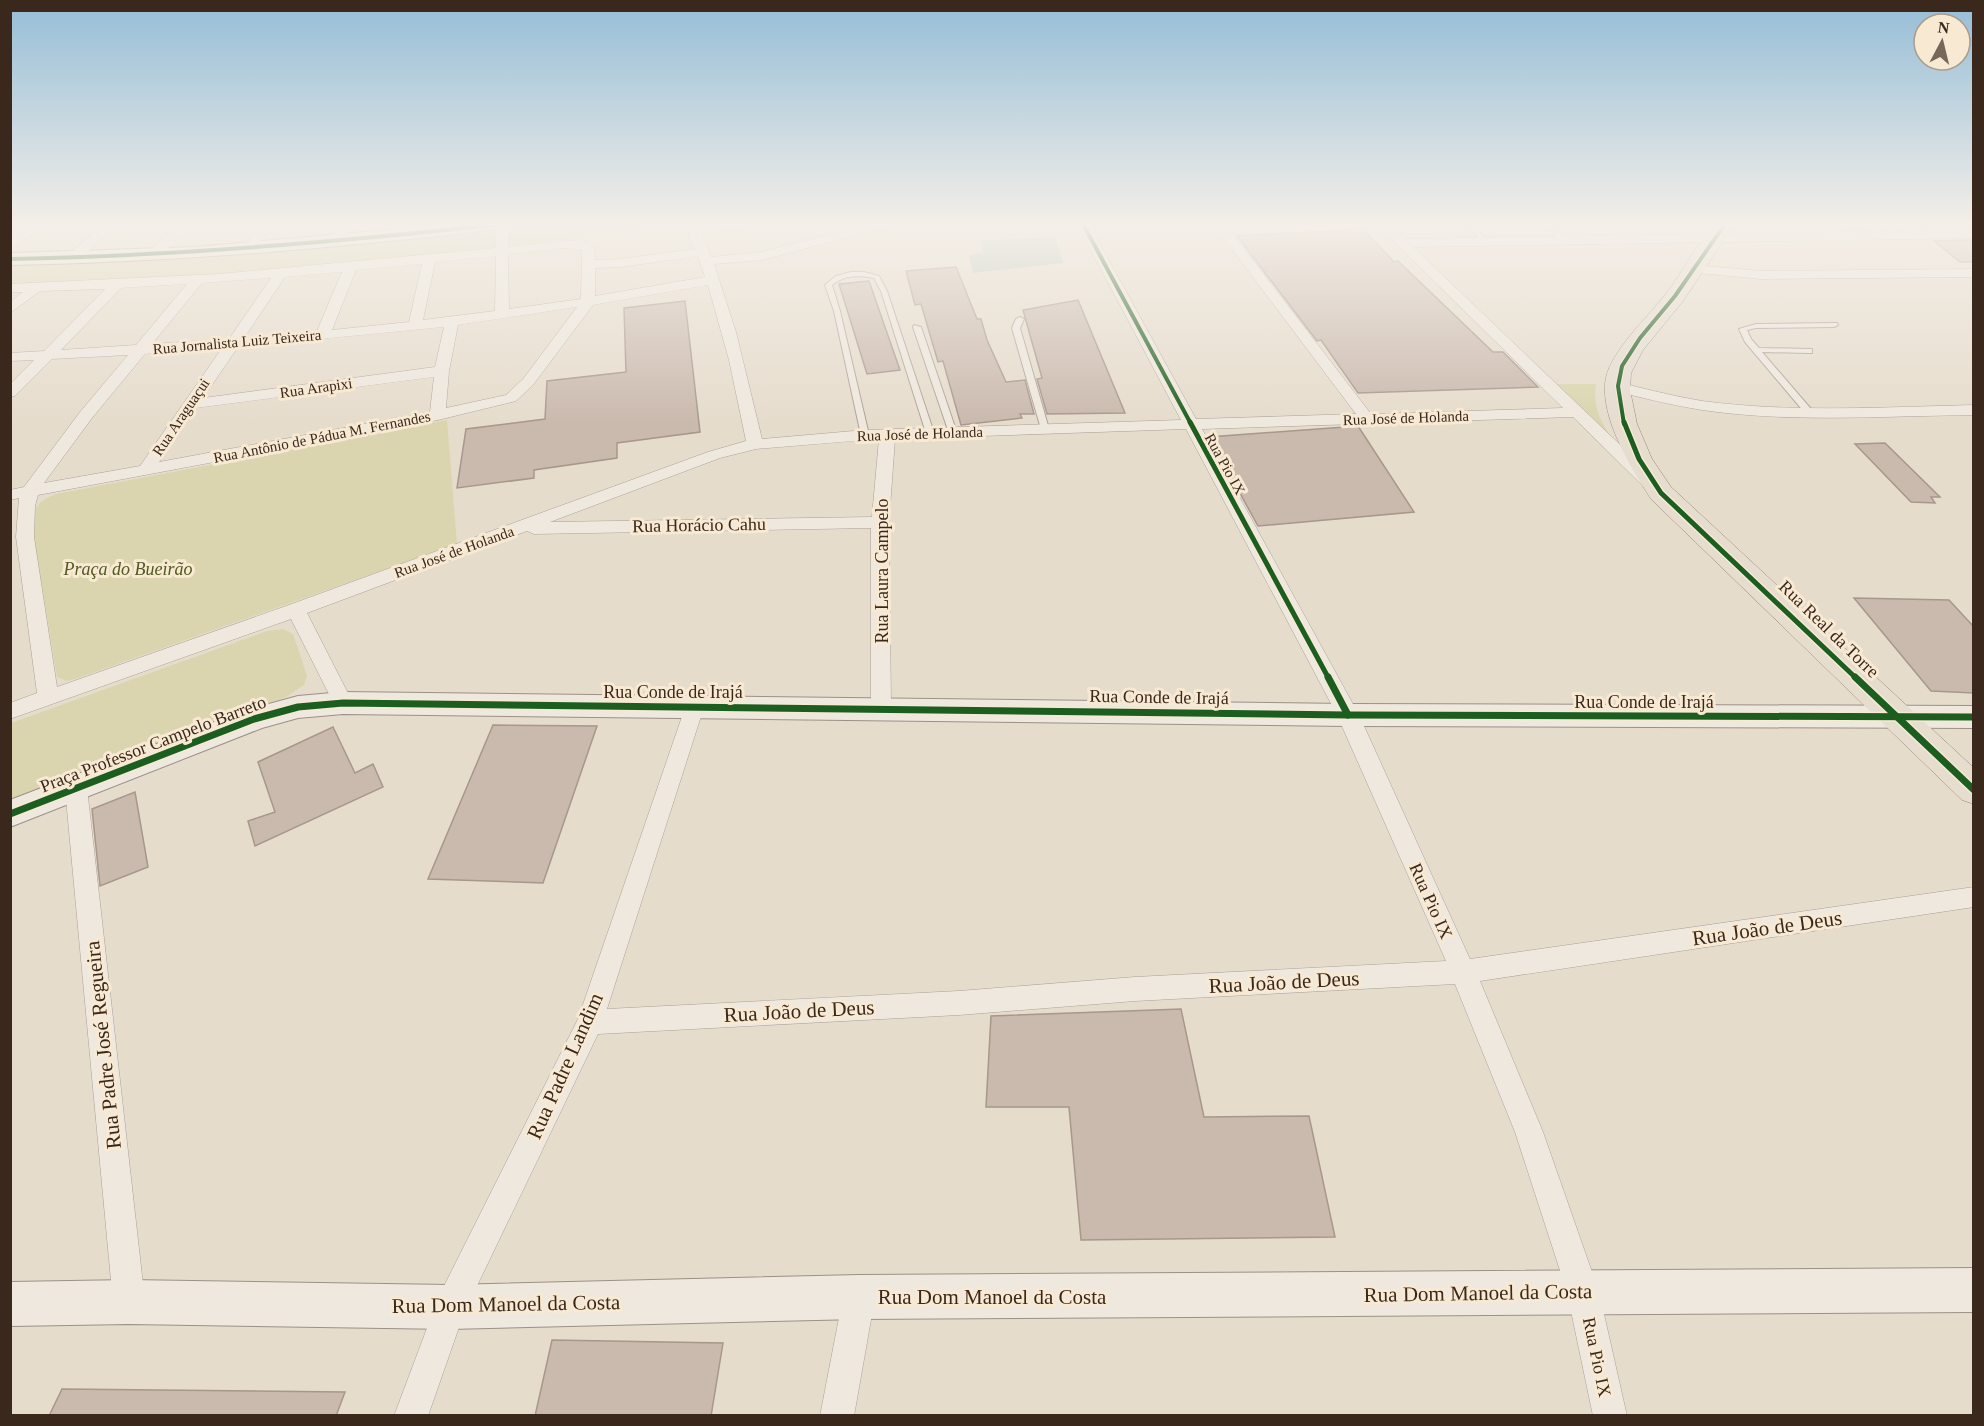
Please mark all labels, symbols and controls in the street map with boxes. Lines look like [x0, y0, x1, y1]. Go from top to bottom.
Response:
north arrow [1912, 12, 1972, 72]
text: N [1937, 18, 1951, 37]
street label: Rua Jornalista Luiz Teixeira [152, 327, 322, 357]
street label: Rua Araguaçui [149, 375, 213, 459]
street label: Rua Arapixi [279, 375, 353, 401]
street label: Rua Antônio de Pádua M. Fernandes [212, 408, 432, 466]
street label: Rua José de Holanda [1343, 408, 1470, 428]
street label: Rua José de Holanda [857, 424, 984, 444]
street label: Rua Pio IX [1202, 431, 1248, 498]
street label: Rua Laura Campelo [872, 499, 892, 643]
street label: Rua Horácio Cahu [632, 514, 766, 536]
street label: Rua José de Holanda [392, 523, 516, 581]
park label: Praça do Bueirão [63, 559, 192, 579]
street label: Rua Real da Torre [1775, 576, 1883, 682]
street label: Rua Conde de Irajá [603, 682, 743, 702]
street label: Rua Conde de Irajá [1089, 686, 1229, 708]
street label: Praça Professor Campelo Barreto [37, 692, 269, 796]
street label: Rua Conde de Irajá [1574, 692, 1714, 712]
street label: Rua Pio IX [1405, 860, 1457, 942]
street label: Rua João de Deus [1691, 906, 1843, 950]
street label: Rua Padre José Regueira [80, 939, 126, 1150]
street label: Rua João de Deus [1208, 966, 1360, 998]
street label: Rua Padre Landim [522, 989, 608, 1143]
street label: Rua João de Deus [723, 995, 875, 1027]
street label: Rua Dom Manoel da Costa [1363, 1279, 1593, 1307]
street label: Rua Dom Manoel da Costa [878, 1285, 1107, 1309]
street label: Rua Dom Manoel da Costa [391, 1290, 621, 1318]
street label: Rua Pio IX [1579, 1315, 1615, 1399]

